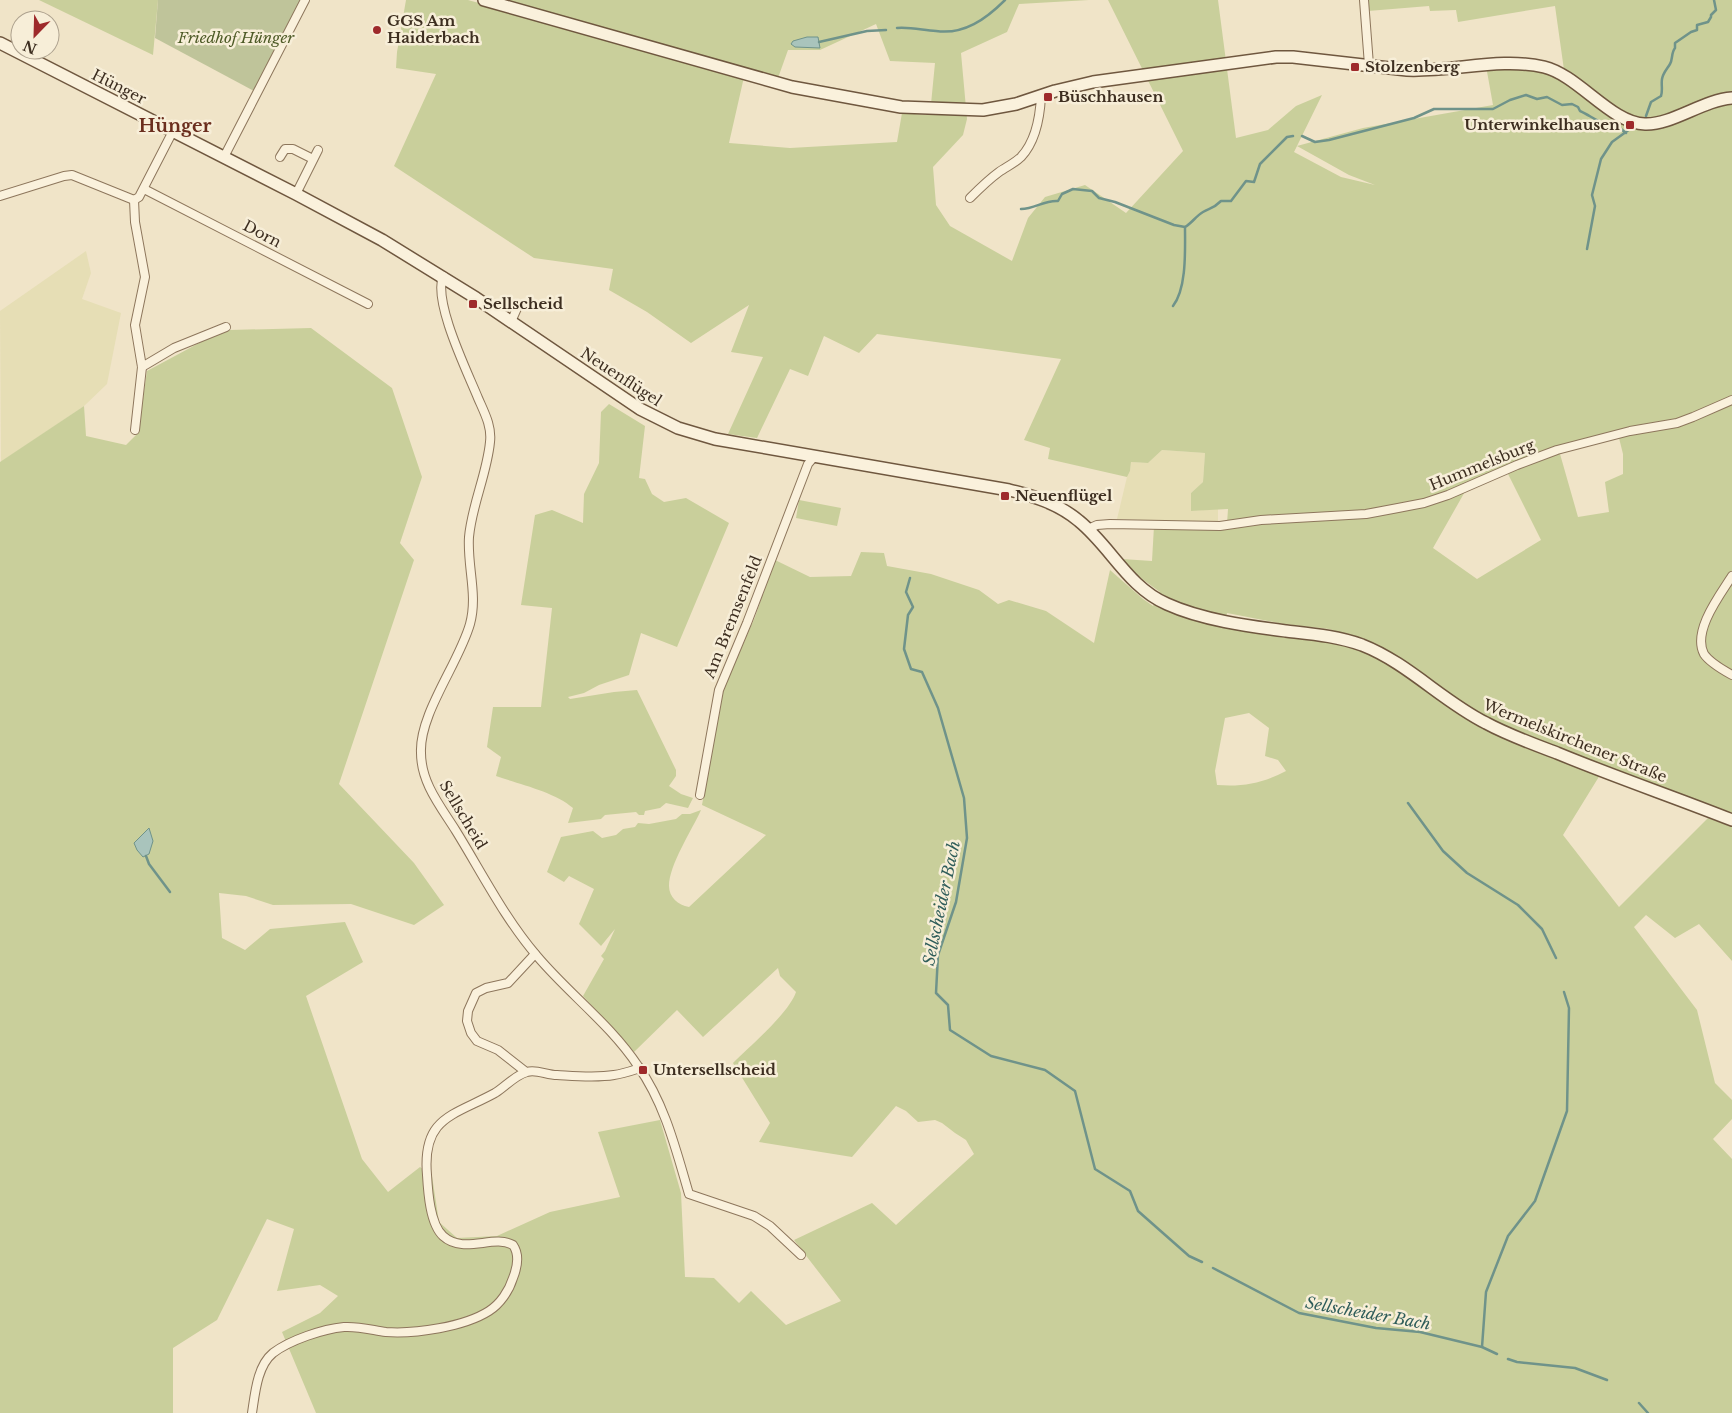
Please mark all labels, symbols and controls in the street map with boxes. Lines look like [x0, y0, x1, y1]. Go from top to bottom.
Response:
north arrow [10, 10, 60, 60]
place label: GGS Am Haiderbach [387, 11, 480, 47]
marker: GGS Am Haiderbach [371, 24, 383, 36]
park label: Friedhof Hünger [177, 28, 295, 47]
text: N [20, 36, 39, 58]
place label: Stolzenberg [1365, 57, 1460, 76]
marker: Stolzenberg [1349, 61, 1361, 73]
street label: Hünger [89, 65, 150, 109]
place label: Büschhausen [1058, 87, 1163, 106]
marker: Büschhausen [1042, 91, 1054, 103]
district label: Hünger [139, 115, 211, 137]
place label: Unterwinkelhausen [1464, 115, 1620, 134]
marker: Unterwinkelhausen [1624, 119, 1636, 131]
street label: Dorn [240, 216, 285, 251]
place label: Sellscheid [483, 294, 564, 313]
marker: Sellscheid [467, 298, 479, 310]
street label: Neuenflügel [577, 343, 666, 410]
street label: Hummelsburg [1426, 434, 1538, 494]
place label: Neuenflügel [1015, 486, 1113, 505]
marker: Neuenflügel [999, 490, 1011, 502]
street label: Am Bremsenfeld [699, 553, 766, 682]
street label: Wermelskirchener Straße [1480, 695, 1670, 786]
street label: Sellscheid [435, 777, 491, 853]
water label: Sellscheider Bach [918, 839, 964, 967]
place label: Untersellscheid [653, 1060, 776, 1079]
marker: Untersellscheid [637, 1064, 649, 1076]
water label: Sellscheider Bach [1304, 1292, 1432, 1334]

